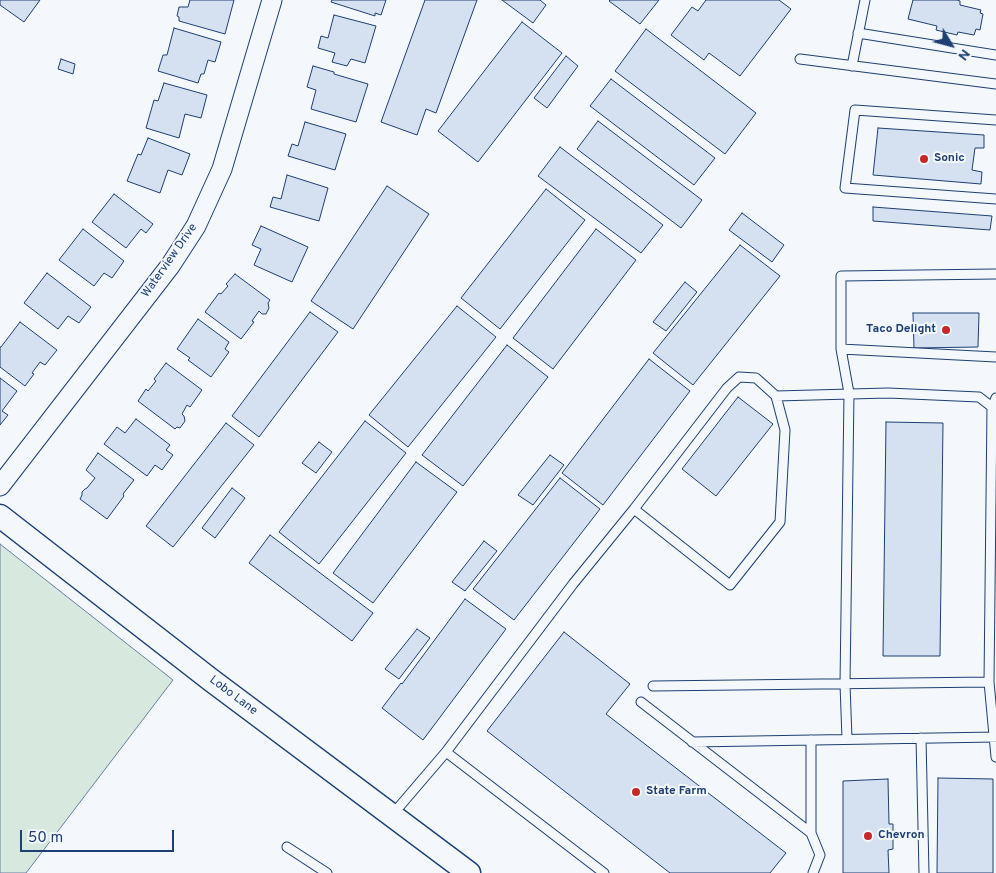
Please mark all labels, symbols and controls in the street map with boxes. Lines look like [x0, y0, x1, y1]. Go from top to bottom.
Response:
north arrow [926, 20, 976, 70]
text: N [954, 45, 973, 63]
place label: Sonic [934, 152, 965, 166]
marker: Sonic [918, 153, 930, 165]
street label: Waterview Drive [139, 221, 201, 301]
place label: Taco Delight [866, 323, 936, 337]
marker: Taco Delight [940, 324, 952, 336]
street label: Lobo Lane [206, 673, 260, 719]
place label: State Farm [646, 785, 707, 799]
marker: State Farm [630, 786, 642, 798]
scale bar [22, 820, 176, 852]
text: 50 m [28, 829, 63, 848]
place label: Chevron [878, 829, 924, 843]
marker: Chevron [862, 830, 874, 842]

